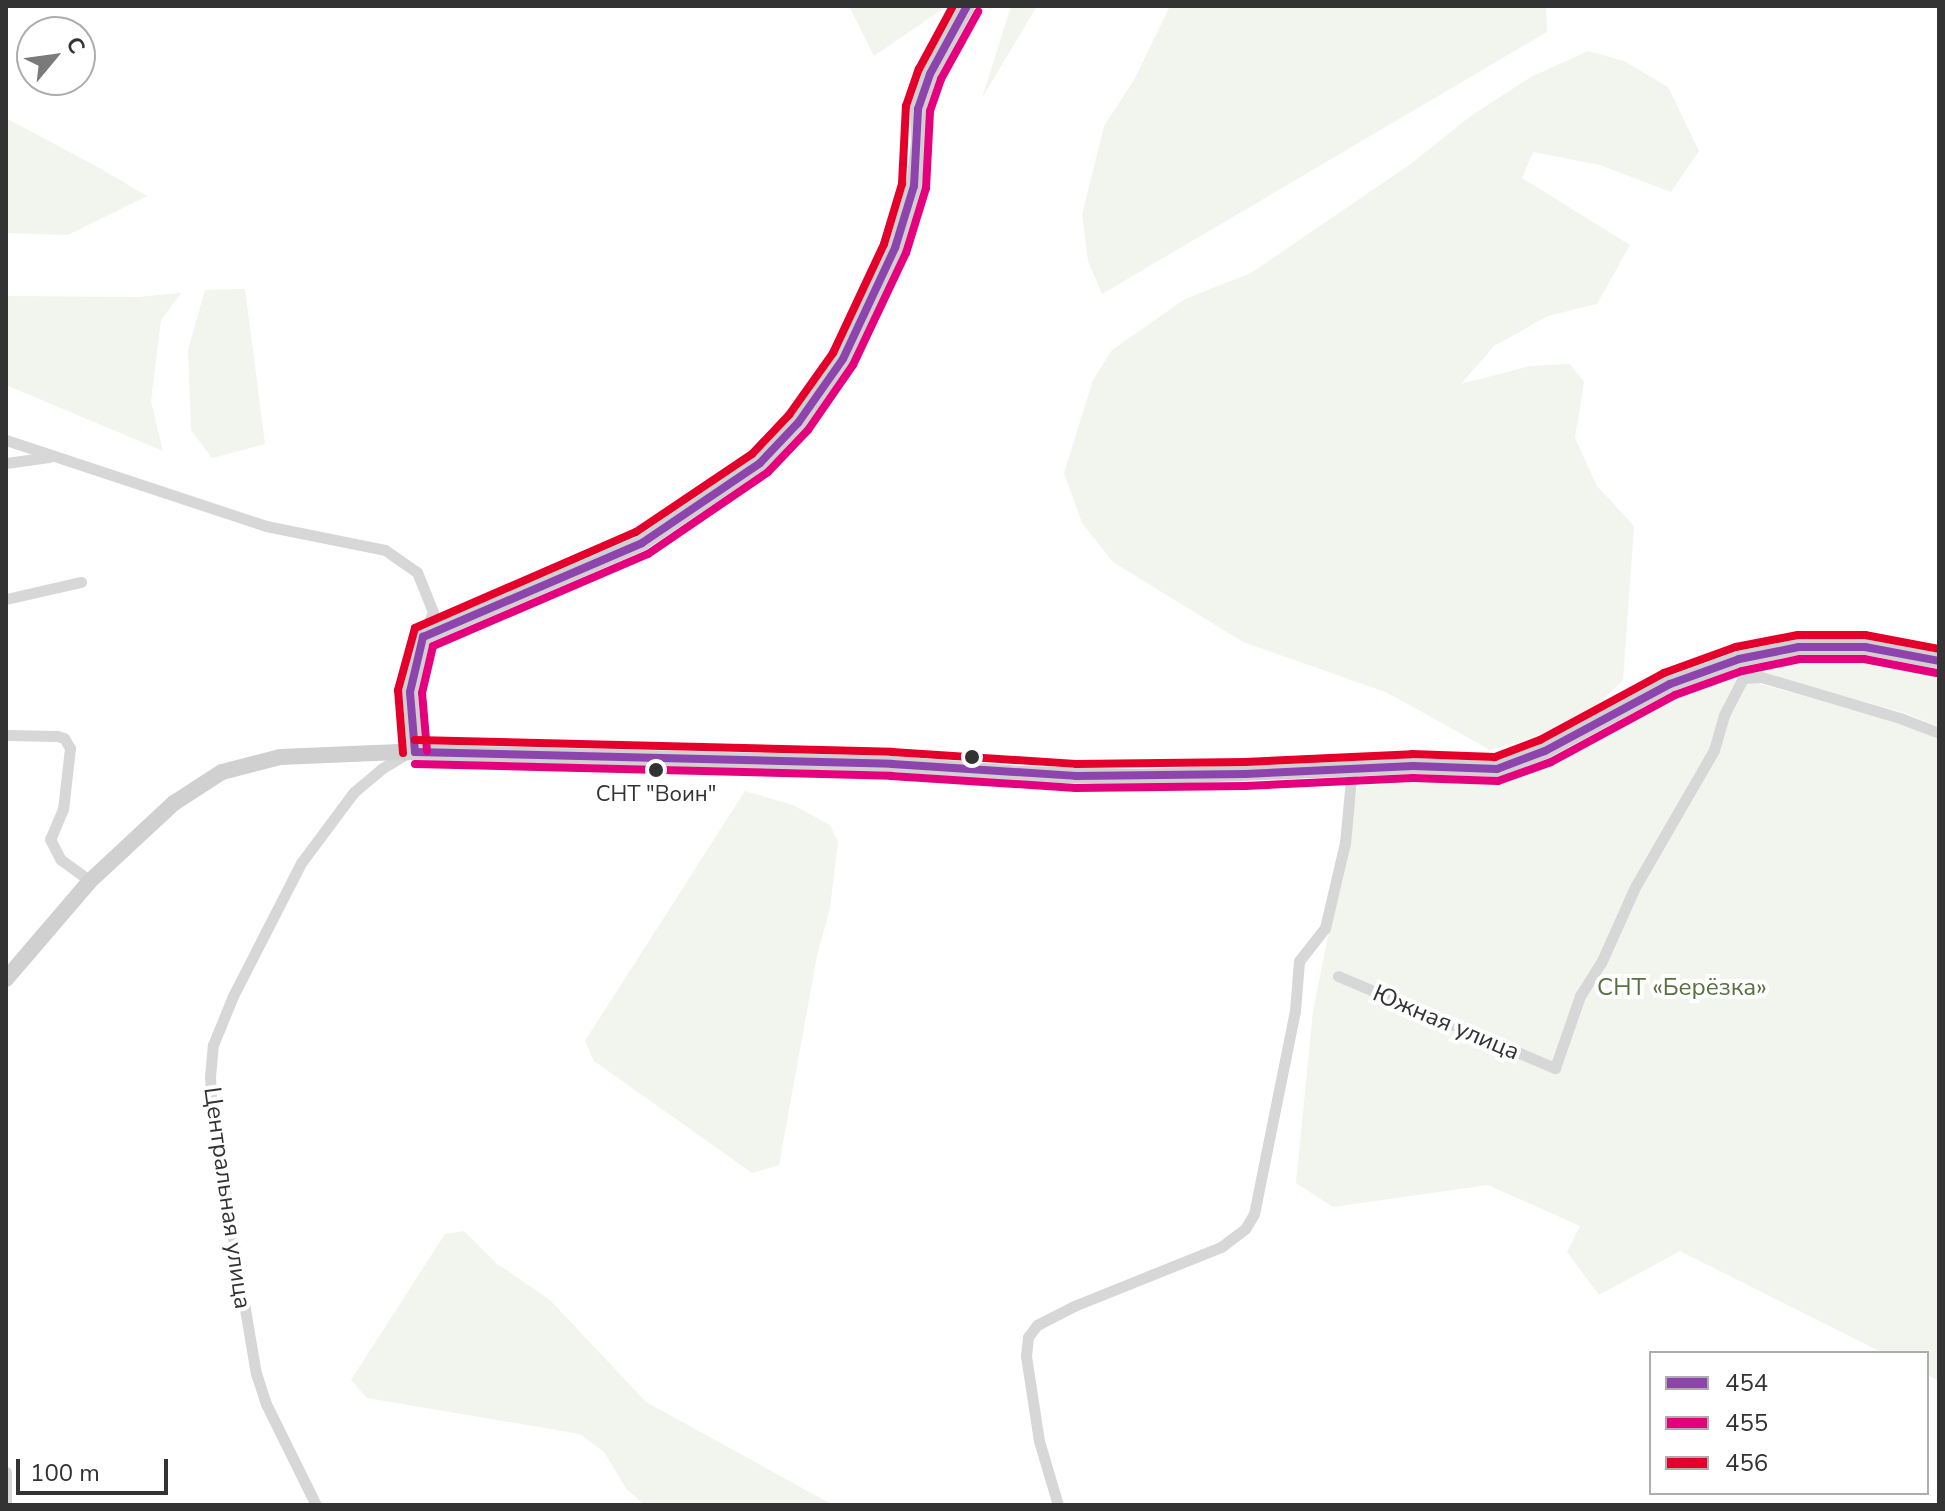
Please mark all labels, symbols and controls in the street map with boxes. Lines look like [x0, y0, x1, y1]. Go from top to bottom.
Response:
north arrow [16, 16, 96, 96]
text: С [58, 32, 92, 59]
unlabelled marker [964, 749, 980, 765]
marker: СНТ "Воин" [648, 762, 664, 778]
place label: СНТ "Воин" [596, 782, 716, 808]
park label: СНТ «Берёзка» [1597, 974, 1767, 1002]
street label: Южная улица [1368, 979, 1524, 1067]
street label: Центральная улица [197, 1085, 257, 1311]
legend [1649, 1351, 1929, 1495]
text: 454 [1725, 1367, 1768, 1399]
text: 455 [1725, 1407, 1768, 1439]
scale bar [20, 1443, 172, 1493]
text: 456 [1725, 1447, 1768, 1479]
text: 100 m [30, 1457, 100, 1489]

